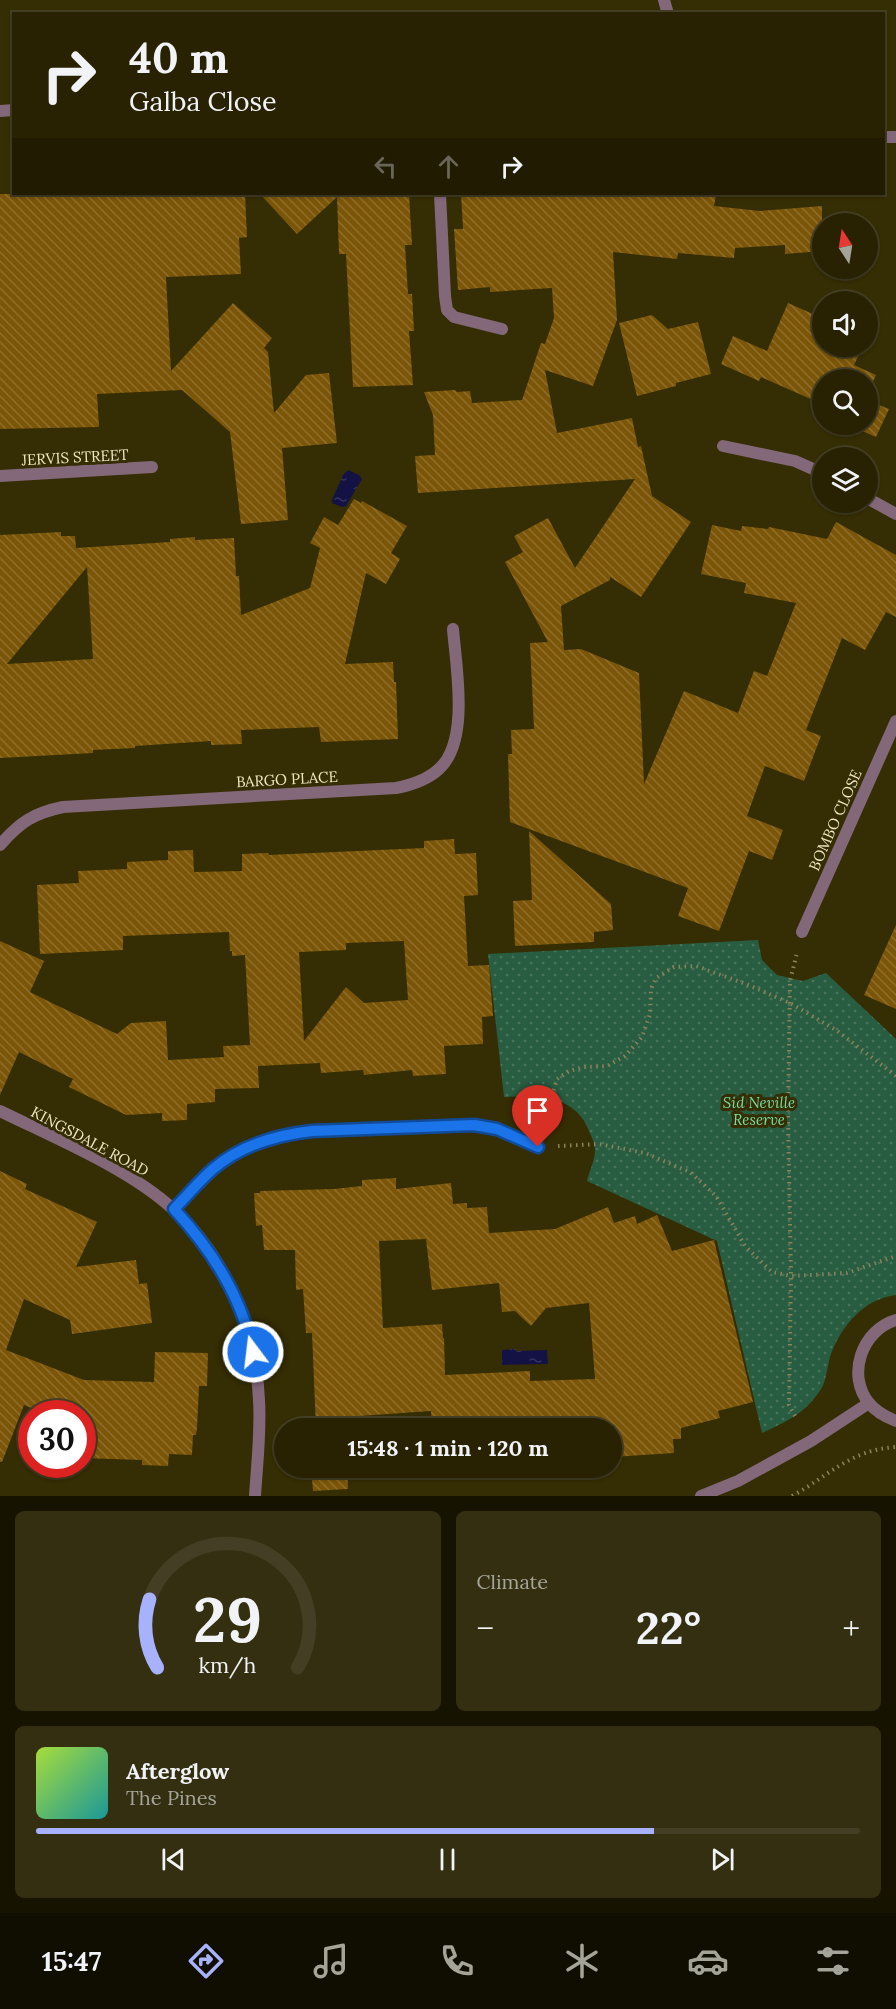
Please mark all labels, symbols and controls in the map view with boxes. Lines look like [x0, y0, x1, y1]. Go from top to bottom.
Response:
text: 40 m [129, 31, 228, 85]
icon: right [30, 36, 108, 114]
text: Galba Close [129, 84, 277, 118]
icon: left [369, 150, 402, 183]
icon: ahead [432, 150, 465, 183]
icon: right [495, 150, 528, 183]
north arrow [812, 213, 878, 279]
map controls [812, 213, 878, 513]
button: sound [812, 291, 878, 357]
button: search [812, 369, 878, 435]
street label: JERVIS STREET [20, 445, 129, 469]
button: layers [812, 447, 878, 513]
street label: BOMBO CLOSE [804, 766, 866, 874]
street label: BARGO PLACE [236, 767, 338, 791]
pin [512, 1085, 563, 1147]
park label: Sid Neville Reserve [723, 1093, 795, 1129]
icon: arrive [521, 1094, 554, 1127]
street label: KINGSDALE ROAD [28, 1102, 152, 1180]
position arrow [221, 1320, 285, 1384]
speed limit sign: 30 [18, 1400, 96, 1478]
text: 15:48 · 1 min · 120 m [348, 1434, 548, 1462]
text: Climate [477, 1569, 548, 1594]
text: 29 [193, 1579, 262, 1659]
text: 22° [636, 1599, 701, 1656]
text: − [477, 1607, 494, 1649]
text: + [842, 1607, 860, 1649]
text: km/h [199, 1651, 257, 1679]
text: Afterglow [126, 1757, 229, 1785]
text: The Pines [126, 1785, 217, 1810]
icon: previous [157, 1843, 190, 1876]
icon: pause [431, 1843, 464, 1876]
icon: next [706, 1843, 739, 1876]
icon: directions [185, 1940, 227, 1982]
icon: music [310, 1940, 352, 1982]
icon: phone [436, 1940, 478, 1982]
icon: climate [561, 1940, 603, 1982]
icon: car [687, 1940, 729, 1982]
icon: filters [812, 1940, 854, 1982]
text: 15:47 [42, 1944, 101, 1978]

